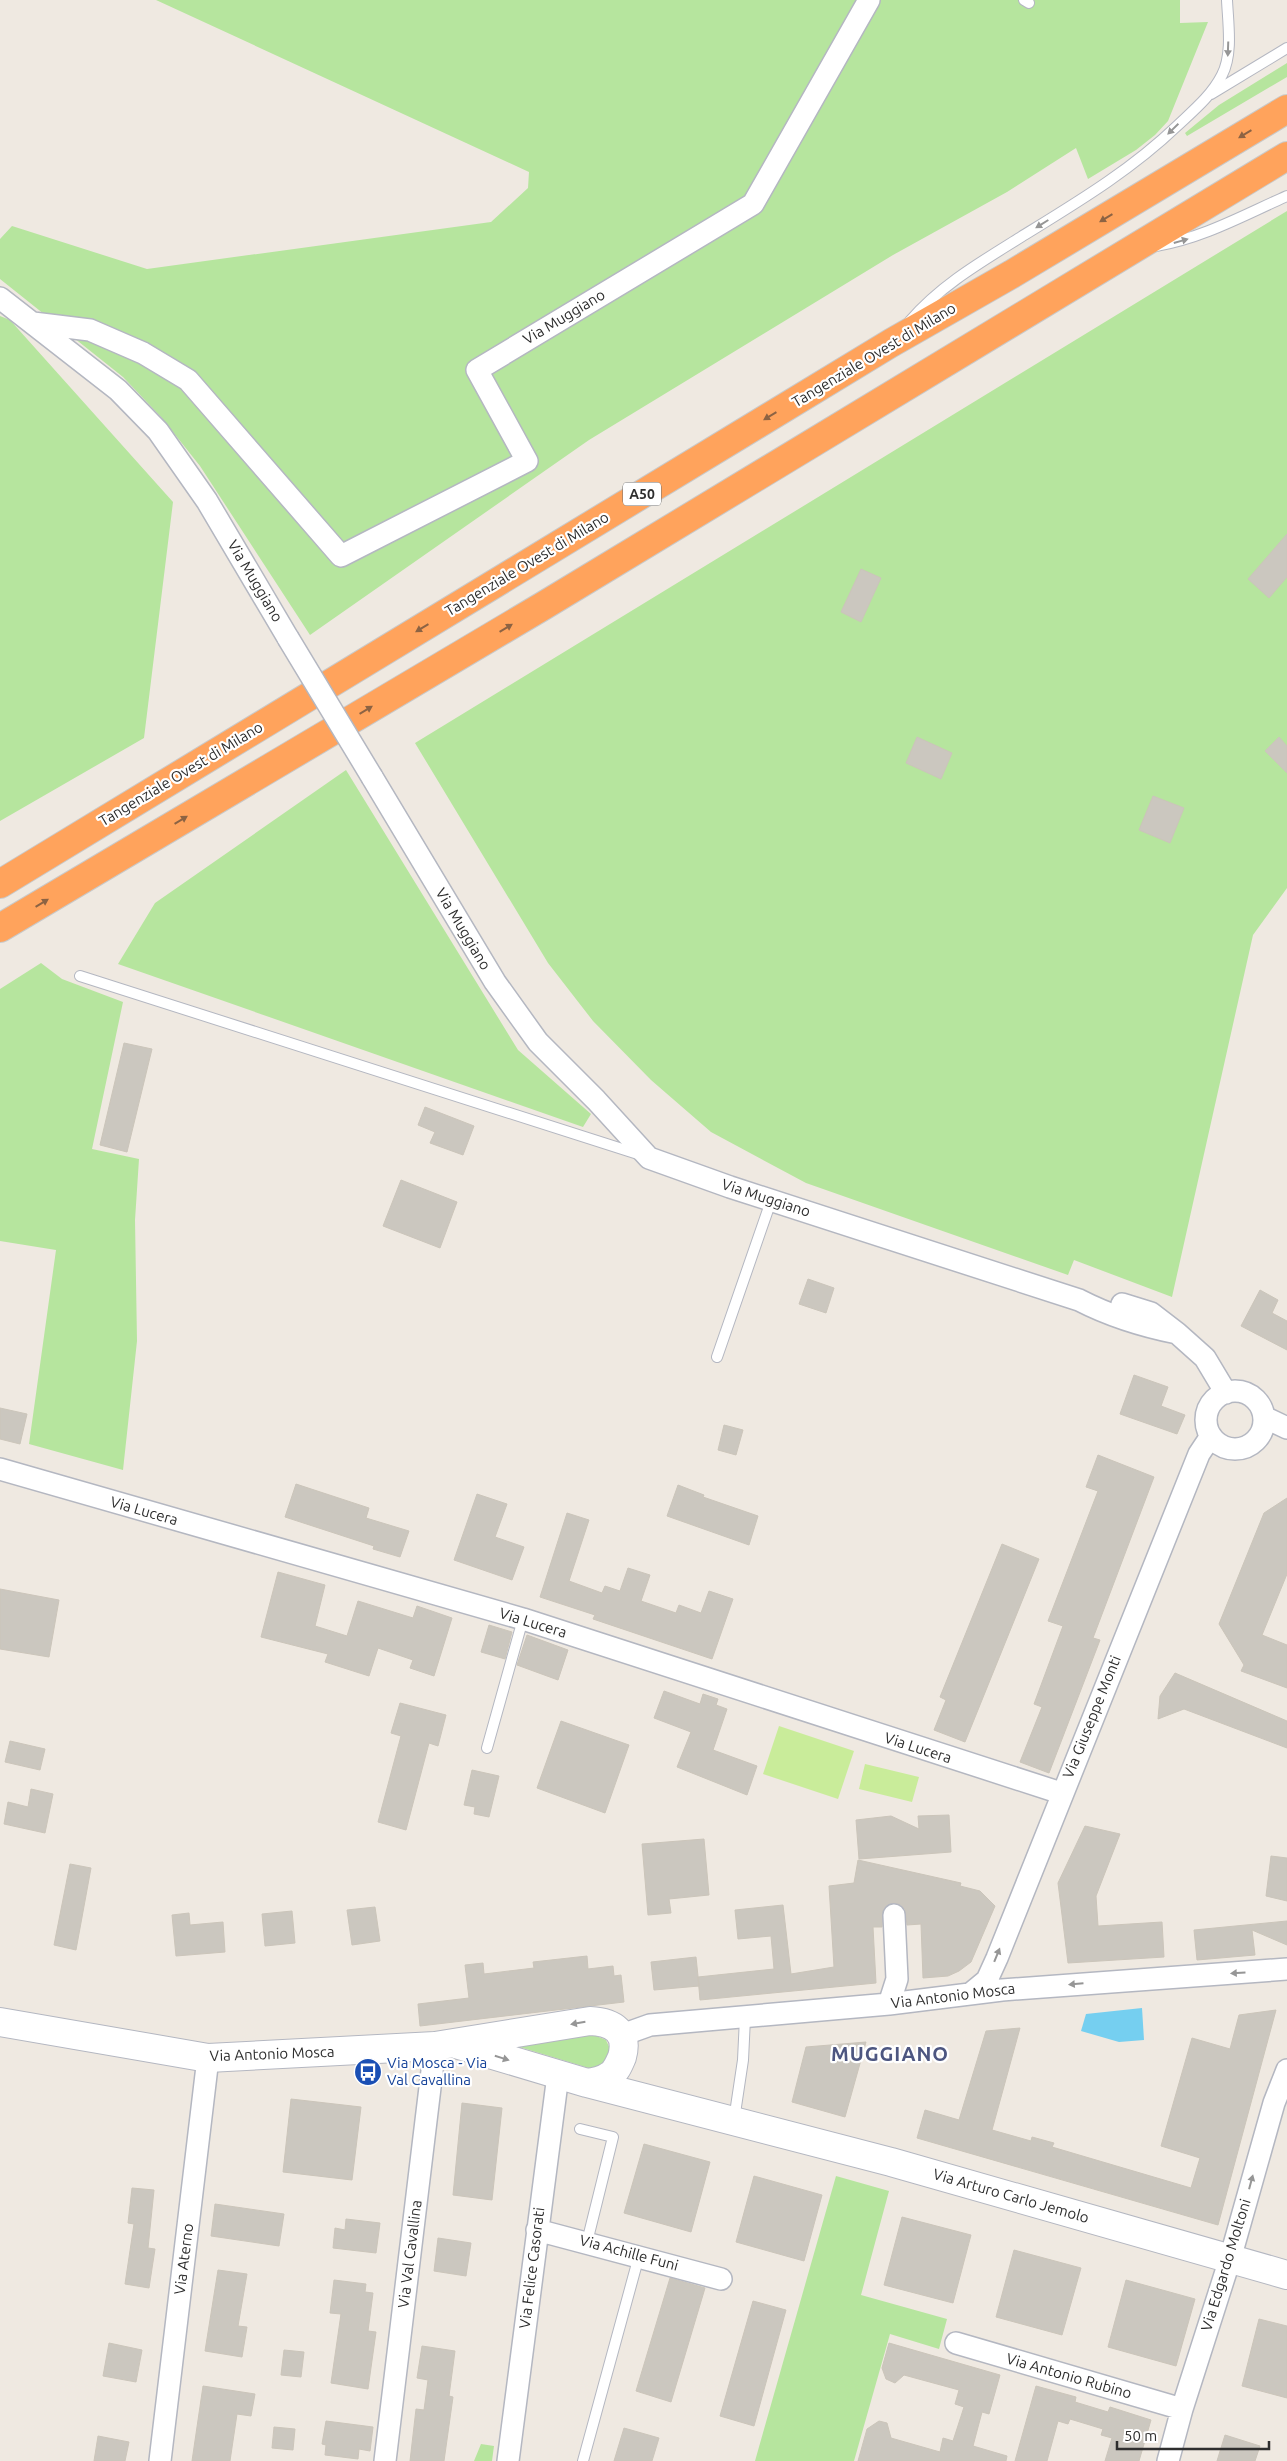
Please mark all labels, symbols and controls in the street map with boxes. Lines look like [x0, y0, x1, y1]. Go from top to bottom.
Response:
one-way arrow [1223, 41, 1231, 57]
one-way arrow [1168, 123, 1180, 135]
one-way arrow [1239, 129, 1252, 138]
one-way arrow [1100, 213, 1113, 222]
one-way arrow [1035, 219, 1048, 229]
one-way arrow [1174, 236, 1189, 244]
street label: Via Muggiano [520, 286, 608, 348]
street label: Tangenziale Ovest di Milano [789, 299, 959, 410]
one-way arrow [764, 412, 777, 421]
road number: A50 [623, 482, 661, 506]
street label: Tangenziale Ovest di Milano [442, 508, 612, 619]
street label: Via Muggiano [224, 537, 286, 625]
one-way arrow [416, 623, 429, 632]
one-way arrow [499, 623, 513, 632]
one-way arrow [359, 706, 373, 714]
street label: Tangenziale Ovest di Milano [96, 718, 266, 829]
one-way arrow [175, 815, 188, 824]
street label: Via Muggiano [432, 885, 494, 973]
one-way arrow [35, 899, 48, 908]
street label: Via Muggiano [720, 1175, 813, 1220]
street label: Via Lucera [108, 1493, 180, 1528]
street label: Via Lucera [497, 1604, 569, 1641]
street label: Via Giuseppe Monti [1059, 1653, 1124, 1781]
street label: Via Lucera [882, 1729, 954, 1766]
one-way arrow [994, 1948, 1002, 1962]
one-way arrow [1230, 1969, 1246, 1977]
street label: Via Antonio Mosca [890, 1979, 1016, 2012]
one-way arrow [1068, 1980, 1084, 1988]
one-way arrow [569, 2020, 585, 2028]
district label: MUGGIANO [831, 2042, 949, 2065]
street label: Via Antonio Mosca [209, 2043, 335, 2064]
place label: Via Mosca - Via Val Cavallina [387, 2054, 487, 2088]
one-way arrow [495, 2054, 510, 2062]
bus stop icon: Via Mosca - Via Val Cavallina [353, 2057, 383, 2087]
street label: Via Arturo Carlo Jemolo [931, 2165, 1091, 2226]
one-way arrow [1247, 2175, 1255, 2190]
street label: Via Edgardo Moltoni [1197, 2197, 1254, 2333]
street label: Via Val Cavallina [394, 2199, 425, 2309]
street label: Via Felice Casorati [516, 2206, 547, 2330]
street label: Via Aterno [171, 2222, 196, 2296]
street label: Via Achille Funi [578, 2231, 680, 2274]
street label: Via Antonio Rubino [1004, 2349, 1134, 2402]
scale bar [1117, 2418, 1270, 2450]
text: 50 m [1124, 2427, 1157, 2444]

